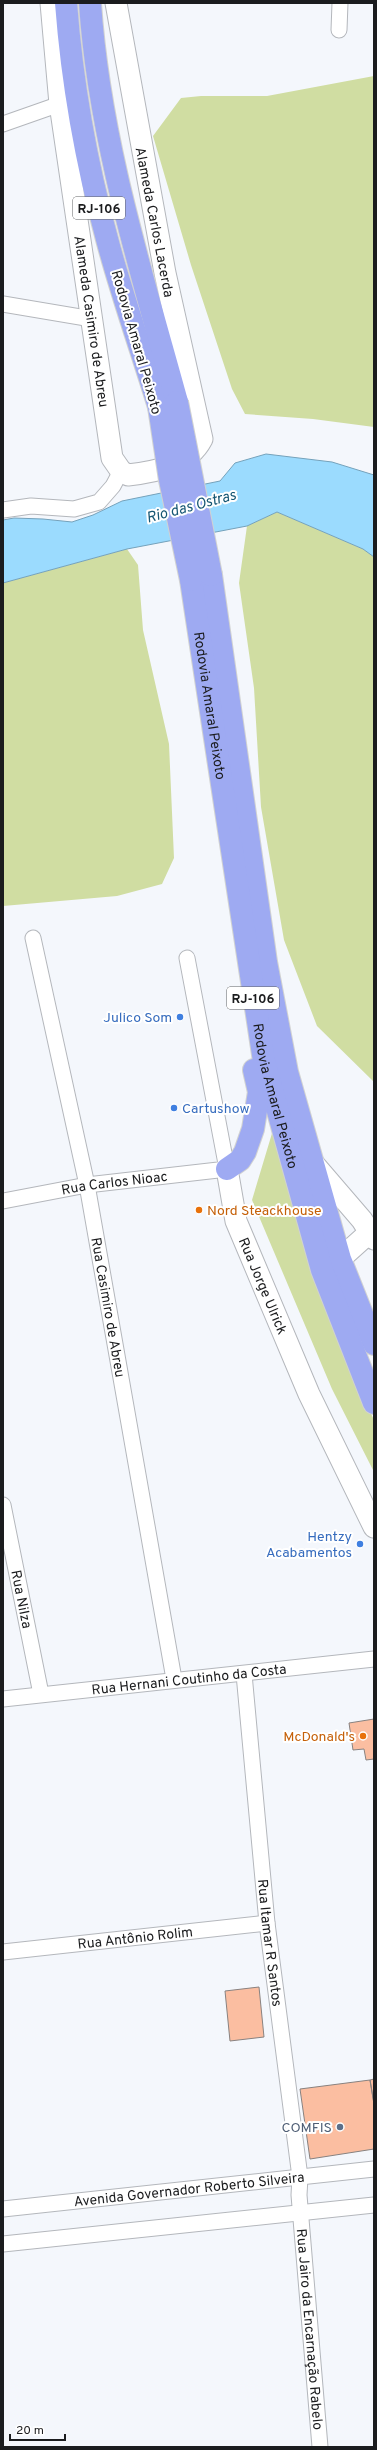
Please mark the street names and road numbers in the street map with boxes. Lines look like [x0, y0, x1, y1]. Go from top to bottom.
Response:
street label: Alameda Carlos Lacerda [131, 146, 176, 299]
road number: RJ-106 [73, 197, 125, 219]
street label: Alameda Casimiro de Abreu [69, 234, 111, 409]
street label: Rodovia Amaral Peixoto [107, 268, 164, 417]
street label: Rodovia Amaral Peixoto [189, 631, 228, 781]
road number: RJ-106 [227, 987, 279, 1009]
street label: Rodovia Amaral Peixoto [248, 1022, 301, 1171]
street label: Rua Carlos Nioac [60, 1169, 169, 1200]
street label: Rua Jorge Ulrick [234, 1235, 290, 1337]
street label: Rua Casimiro de Abreu [86, 1236, 128, 1379]
street label: Rua Nilza [6, 1569, 35, 1630]
street label: Rua Hernani Coutinho da Costa [91, 1662, 287, 1699]
street label: Rua Itamar R Santos [253, 1878, 285, 2008]
street label: Rua Antônio Rolim [77, 1924, 194, 1954]
street label: Avenida Governador Roberto Silveira [73, 2170, 305, 2211]
street label: Rua Jairo da Encarnação Rabelo [292, 2228, 326, 2431]

